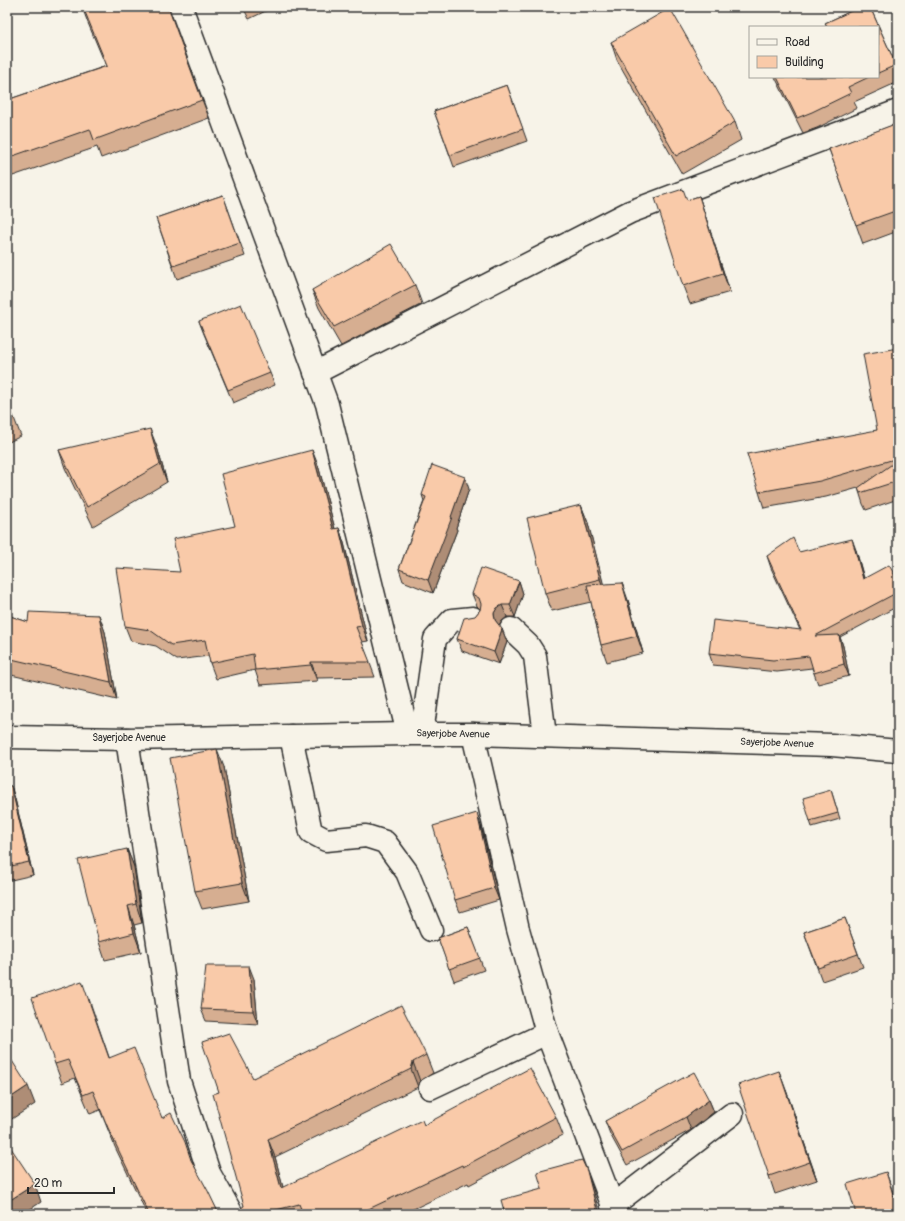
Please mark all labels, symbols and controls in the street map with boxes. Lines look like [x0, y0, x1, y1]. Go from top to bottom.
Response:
legend [749, 26, 879, 78]
text: Road [785, 35, 810, 50]
text: Building [785, 55, 824, 70]
street label: Sayerjobe Avenue [416, 727, 490, 741]
street label: Sayerjobe Avenue [92, 732, 166, 744]
street label: Sayerjobe Avenue [740, 736, 814, 750]
scale bar [28, 1169, 114, 1195]
text: 20 m [34, 1176, 63, 1191]

